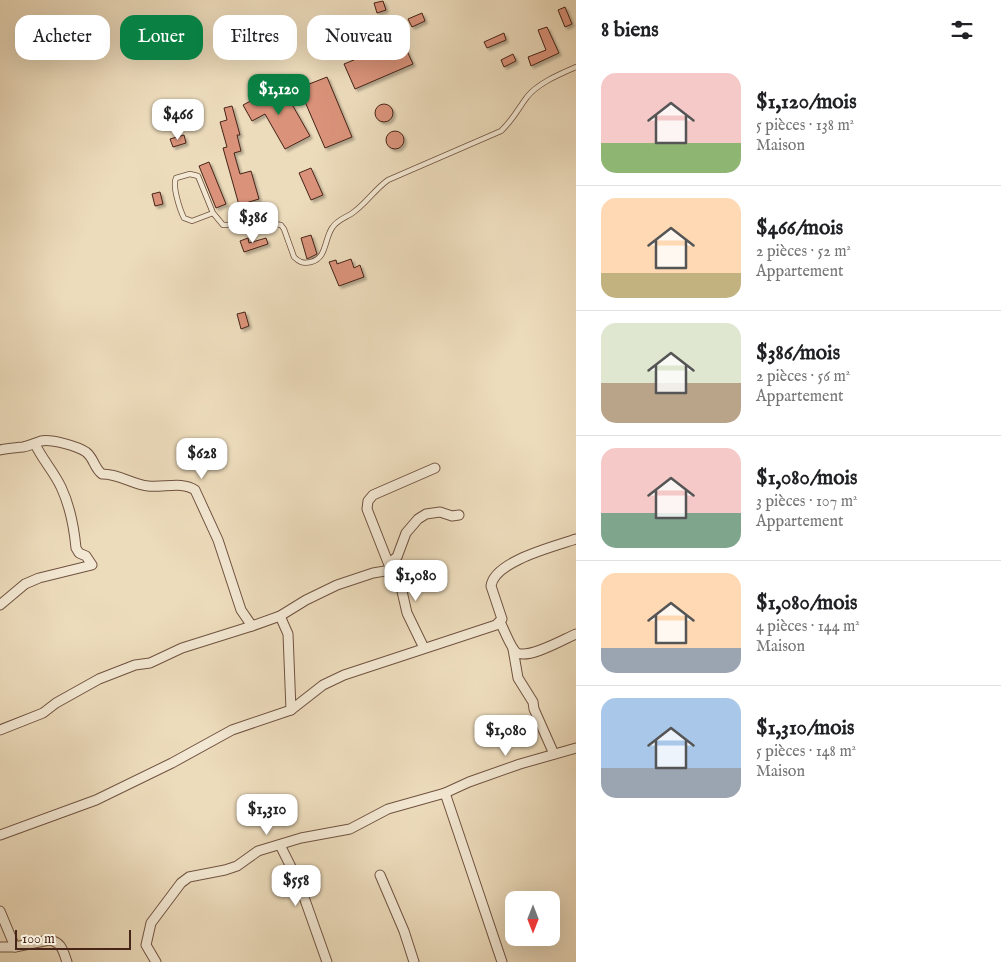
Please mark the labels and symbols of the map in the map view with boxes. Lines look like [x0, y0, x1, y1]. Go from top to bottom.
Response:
pin: $1,120 [238, 74, 320, 116]
pin: $466 [148, 98, 208, 141]
pin: $386 [223, 202, 283, 244]
pin: $628 [172, 438, 232, 480]
pin: $1,080 [375, 560, 457, 602]
pin: $1,080 [465, 714, 547, 757]
pin: $1,310 [226, 794, 308, 836]
pin: $558 [266, 864, 326, 907]
north arrow [505, 891, 560, 946]
scale bar [15, 927, 131, 950]

